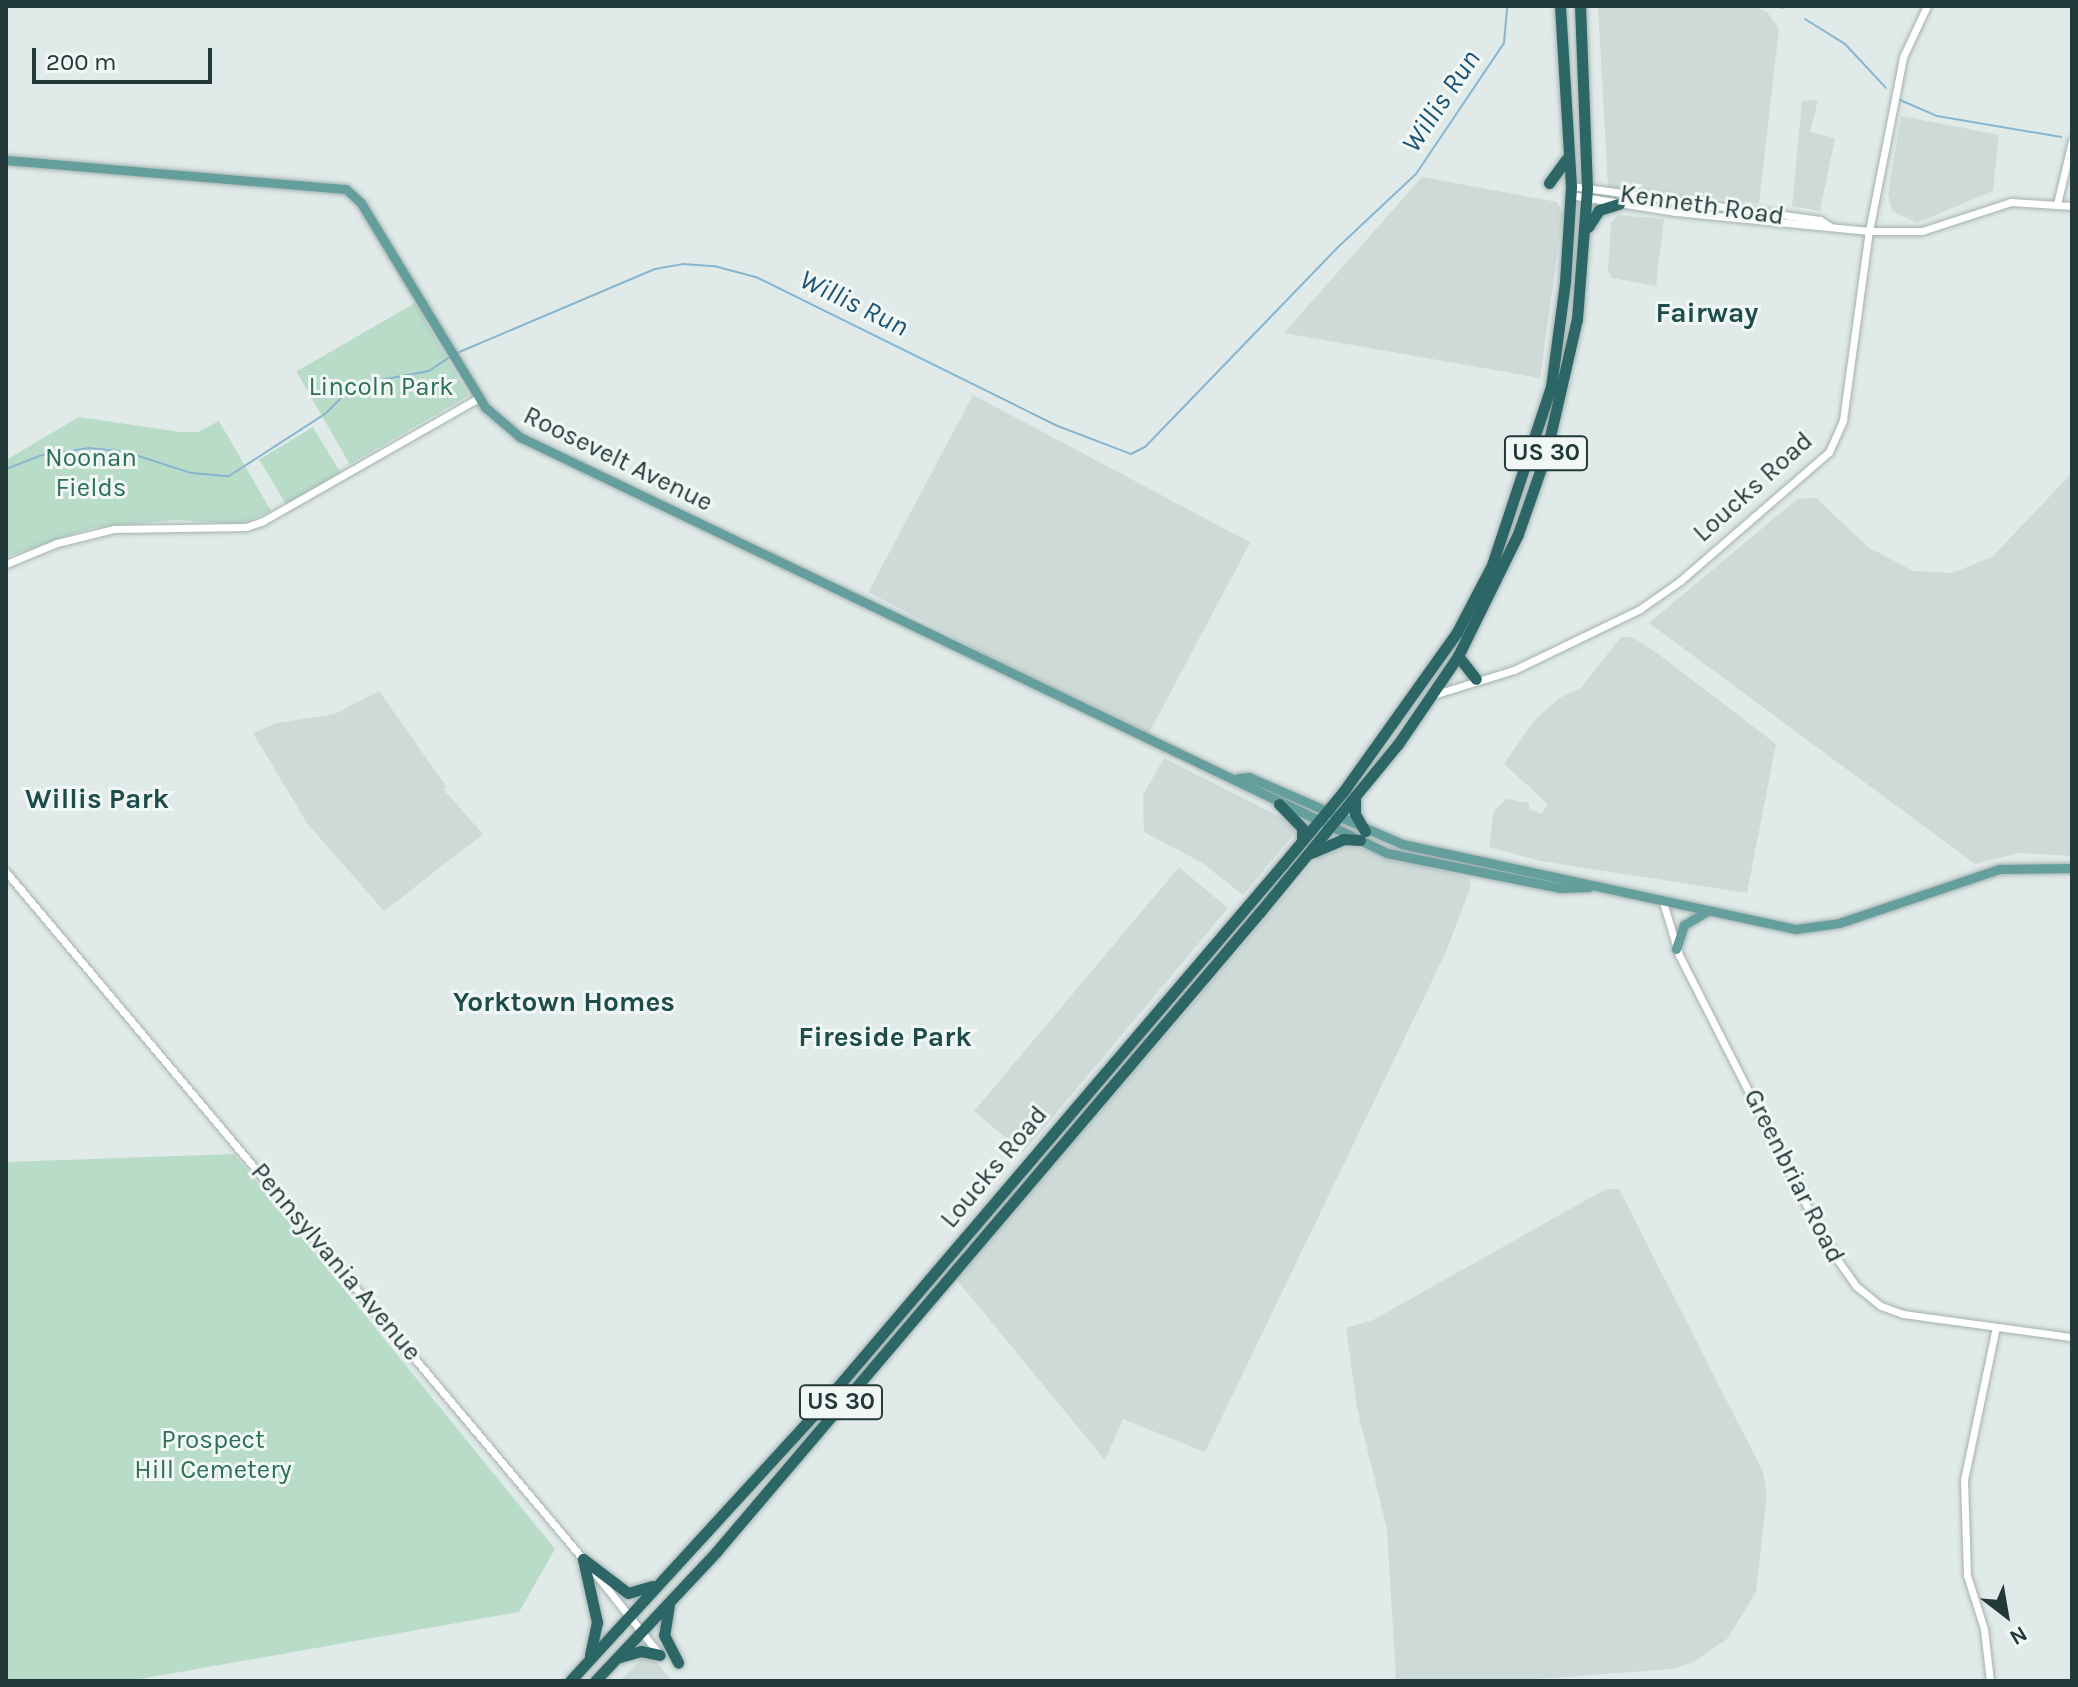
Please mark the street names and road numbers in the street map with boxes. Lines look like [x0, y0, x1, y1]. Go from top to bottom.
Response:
street label: Kenneth Road [1618, 178, 1786, 232]
street label: Roosevelt Avenue [518, 400, 718, 518]
street label: Loucks Road [1687, 425, 1819, 549]
road number: US 30 [1502, 433, 1590, 473]
street label: Greenbriar Road [1737, 1084, 1851, 1268]
street label: Loucks Road [934, 1100, 1054, 1234]
street label: Pennsylvania Avenue [244, 1157, 428, 1367]
road number: US 30 [797, 1382, 885, 1422]

